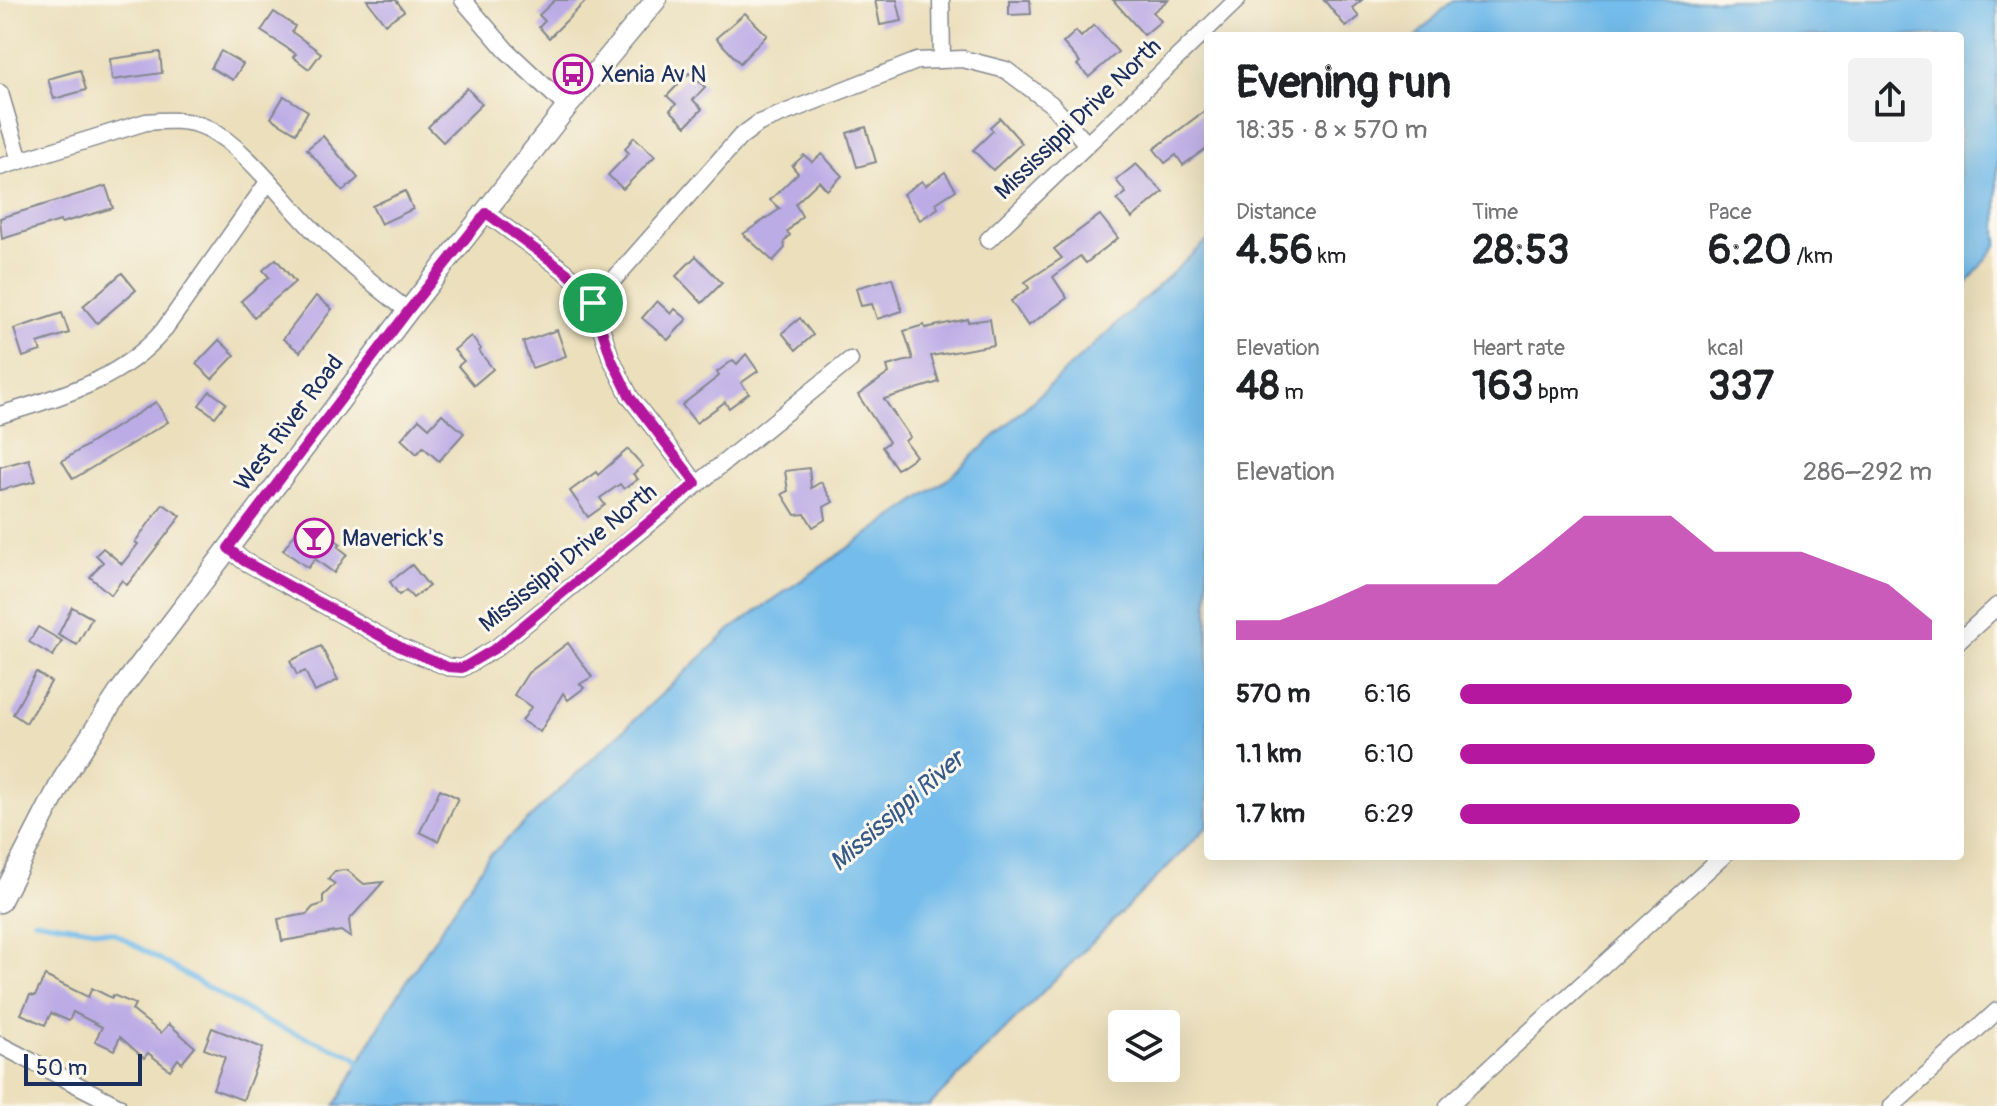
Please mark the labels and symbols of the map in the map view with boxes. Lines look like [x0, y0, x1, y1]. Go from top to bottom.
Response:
street label: Mississippi Drive North [989, 32, 1167, 206]
bus stop icon: Xenia Av N [552, 53, 594, 95]
place label: Xenia Av N [601, 60, 707, 89]
pin [559, 269, 627, 337]
street label: West River Road [228, 349, 350, 497]
street label: Mississippi Drive North [473, 477, 663, 639]
bar icon: Maverick's [293, 517, 335, 559]
place label: Maverick's [342, 524, 444, 553]
water label: Mississippi River [823, 741, 974, 878]
scale bar [24, 1050, 142, 1086]

